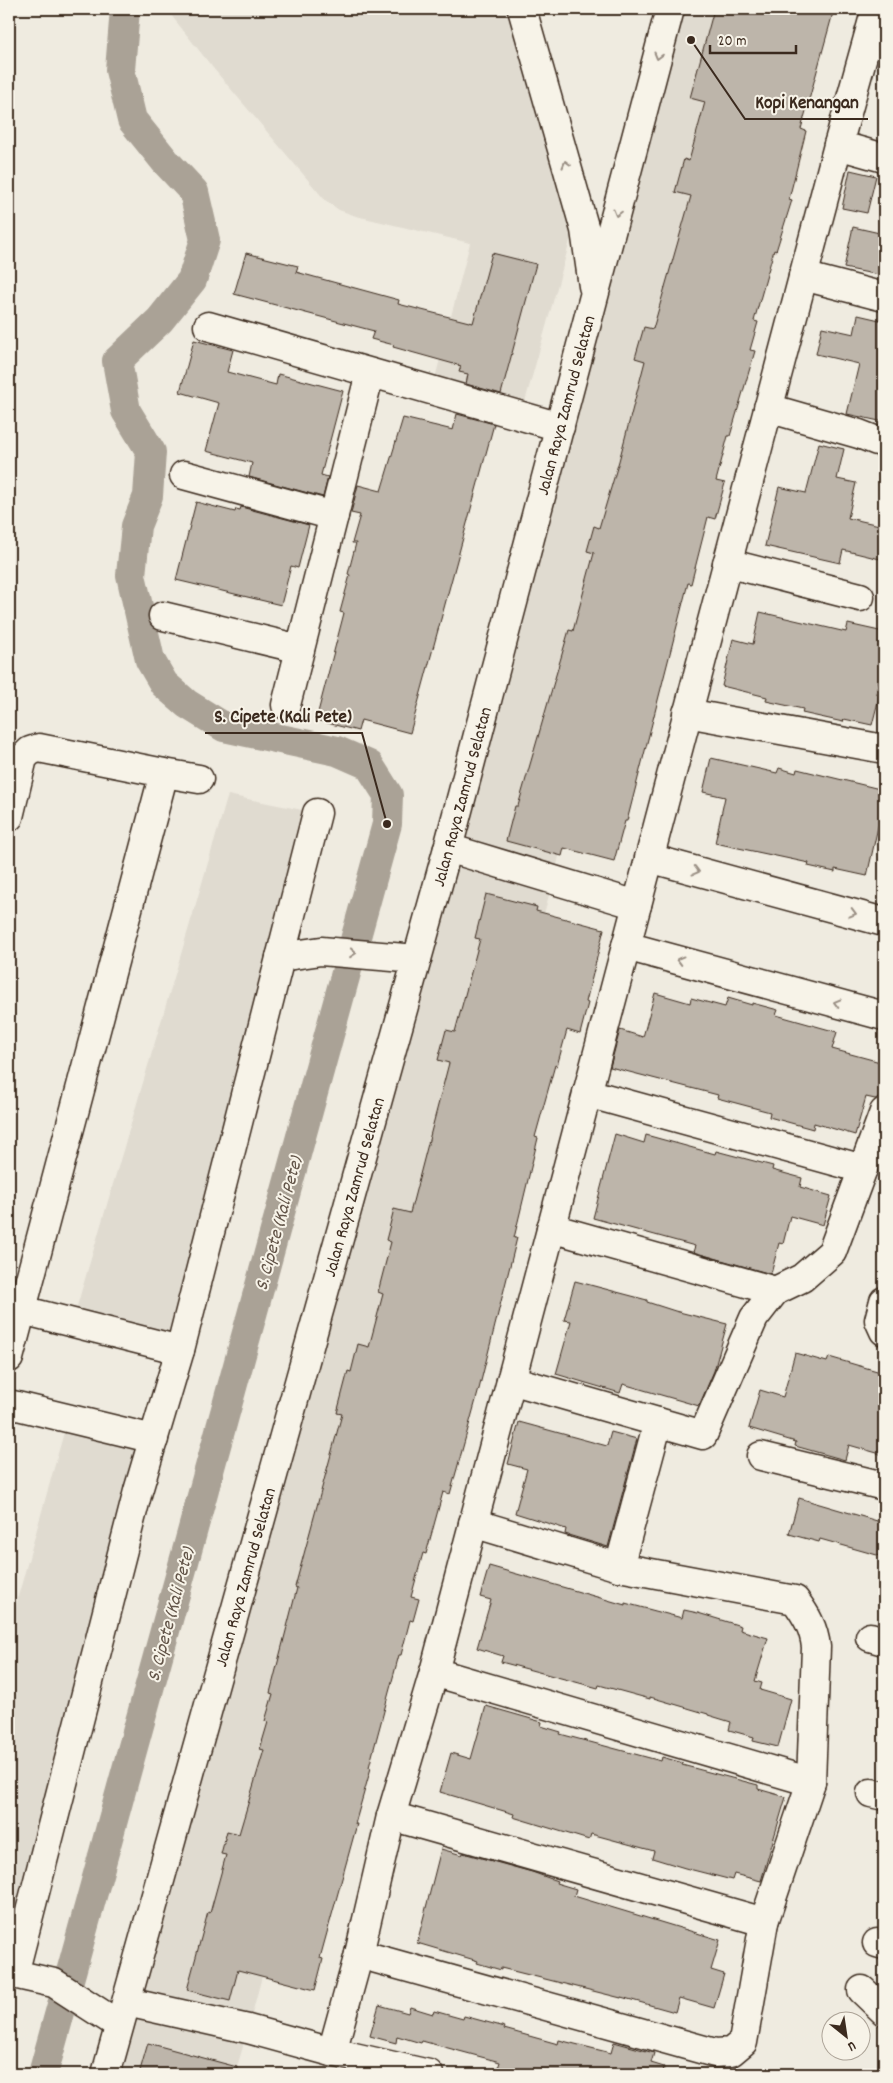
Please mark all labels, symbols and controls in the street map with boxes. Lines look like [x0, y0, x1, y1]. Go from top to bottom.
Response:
scale bar [710, 22, 797, 54]
text: 20 m [718, 31, 746, 53]
one-way arrow [653, 51, 664, 60]
callout: Kopi Kenangan [745, 85, 868, 119]
text: Kopi Kenangan [755, 91, 859, 118]
one-way arrow [561, 160, 572, 169]
one-way arrow [612, 208, 622, 217]
street label: Jalan Raya Zamrud Selatan [532, 313, 603, 498]
callout: S. Cipete (Kali Pete) [205, 699, 362, 733]
street label: Jalan Raya Zamrud Selatan [428, 704, 500, 890]
text: S. Cipete (Kali Pete) [214, 705, 352, 732]
one-way arrow [692, 865, 701, 876]
one-way arrow [849, 908, 857, 918]
one-way arrow [349, 948, 357, 959]
one-way arrow [677, 956, 685, 966]
one-way arrow [833, 998, 842, 1009]
street label: Jalan Raya Zamrud Selatan [319, 1095, 393, 1280]
water label: S. Cipete (Kali Pete) [250, 1153, 312, 1294]
street label: Jalan Raya Zamrud Selatan [210, 1485, 284, 1670]
water label: S. Cipete (Kali Pete) [142, 1544, 204, 1685]
north arrow [820, 2010, 870, 2060]
text: U [843, 2035, 859, 2056]

